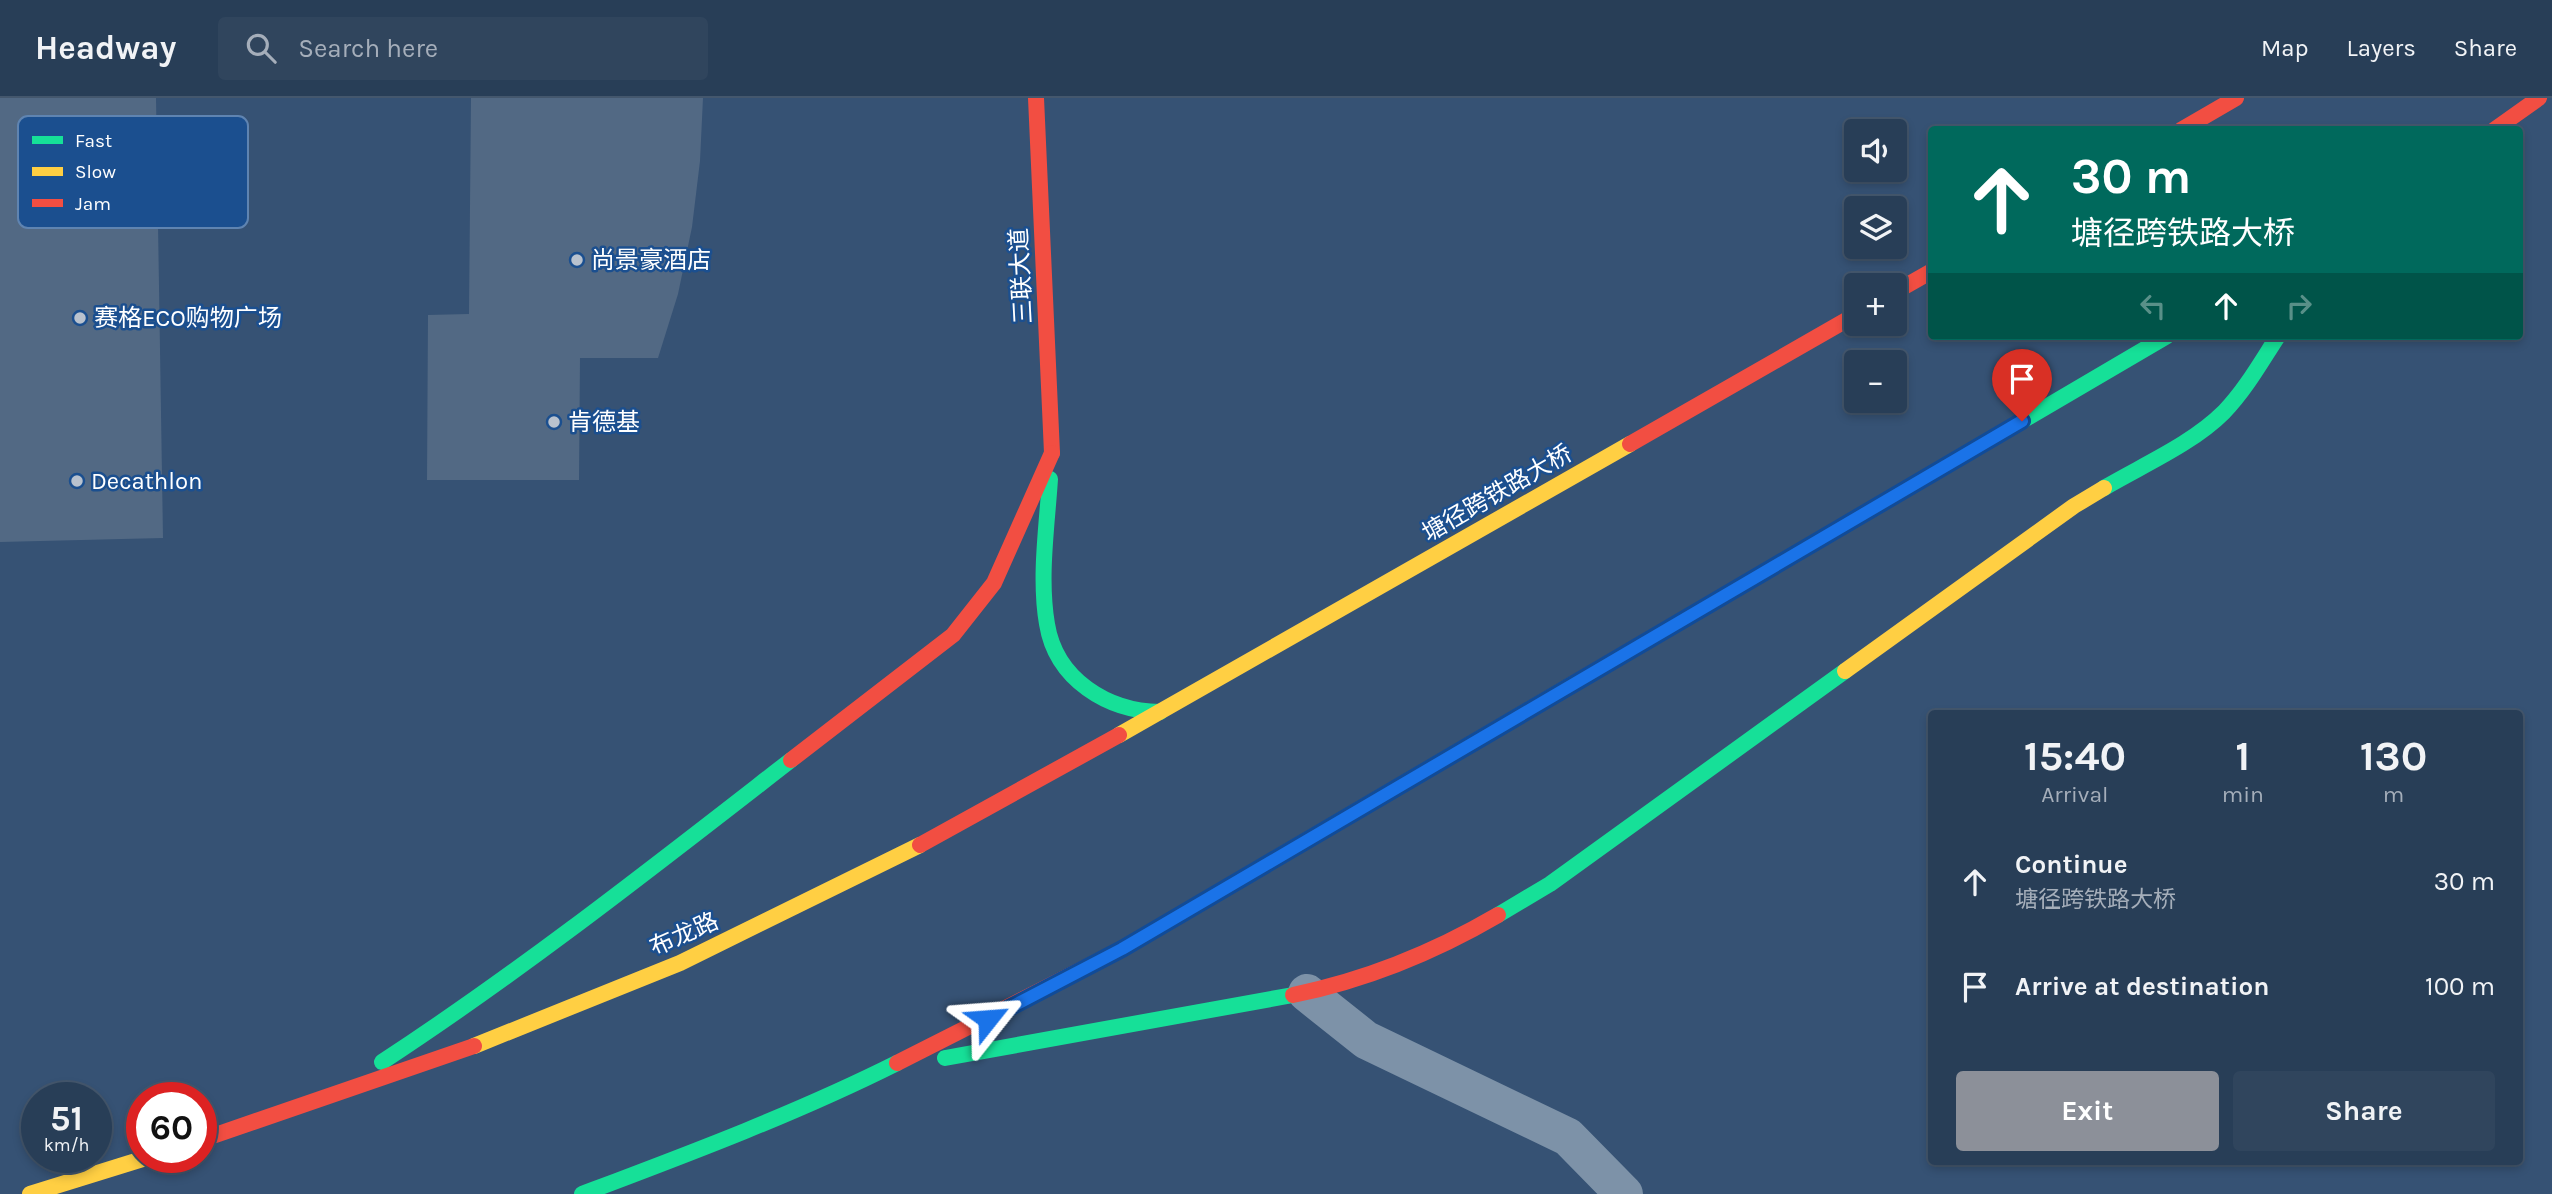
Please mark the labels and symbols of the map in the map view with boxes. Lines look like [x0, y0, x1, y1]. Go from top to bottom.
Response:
legend [18, 116, 248, 228]
text: Fast [75, 130, 112, 152]
text: Slow [75, 161, 116, 183]
text: Jam [75, 193, 111, 215]
street label: 三联大道 [1005, 227, 1037, 325]
place label: 尚景豪酒店 [591, 246, 711, 274]
marker: 尚景豪酒店 [569, 252, 585, 268]
place label: 赛格ECO购物广场 [94, 304, 282, 332]
marker: 赛格ECO购物广场 [72, 310, 88, 326]
pin [1992, 349, 2052, 421]
place label: 肯德基 [568, 408, 640, 436]
marker: 肯德基 [546, 414, 562, 430]
street label: 塘径跨铁路大桥 [1417, 439, 1577, 547]
place label: Decathlon [91, 467, 203, 495]
marker: Decathlon [69, 473, 85, 489]
street label: 布龙路 [645, 907, 723, 961]
position arrow [951, 982, 1025, 1056]
speed limit sign: 60 [126, 1082, 217, 1173]

